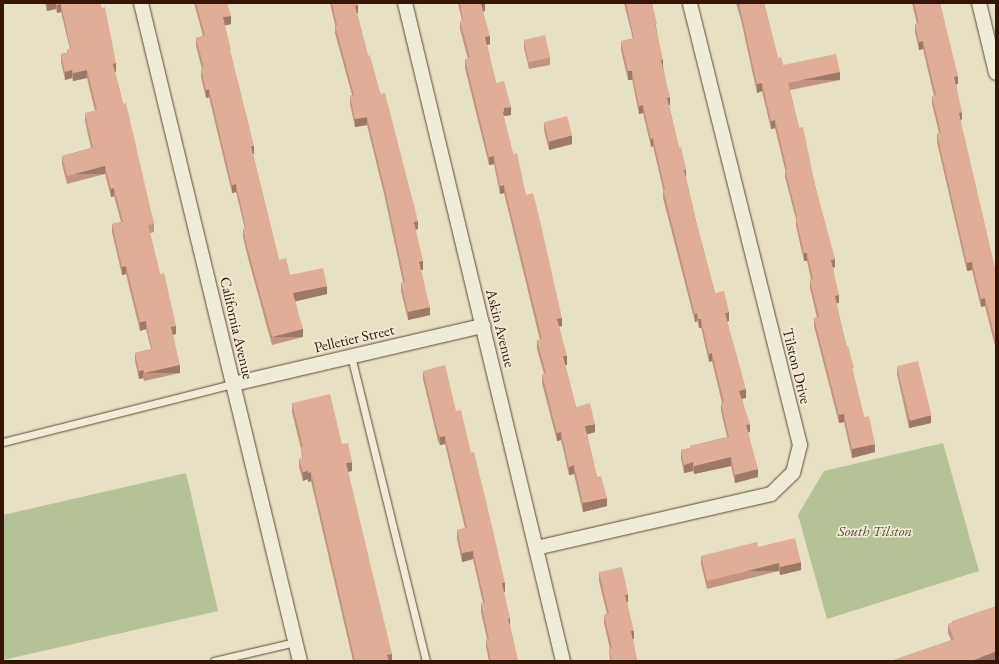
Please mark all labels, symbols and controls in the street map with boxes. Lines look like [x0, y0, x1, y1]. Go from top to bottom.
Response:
street label: California Avenue [216, 275, 258, 381]
street label: Askin Avenue [483, 287, 519, 369]
street label: Pelletier Street [312, 320, 396, 356]
street label: Tilston Drive [779, 326, 815, 406]
park label: South Tilston [838, 522, 912, 540]

